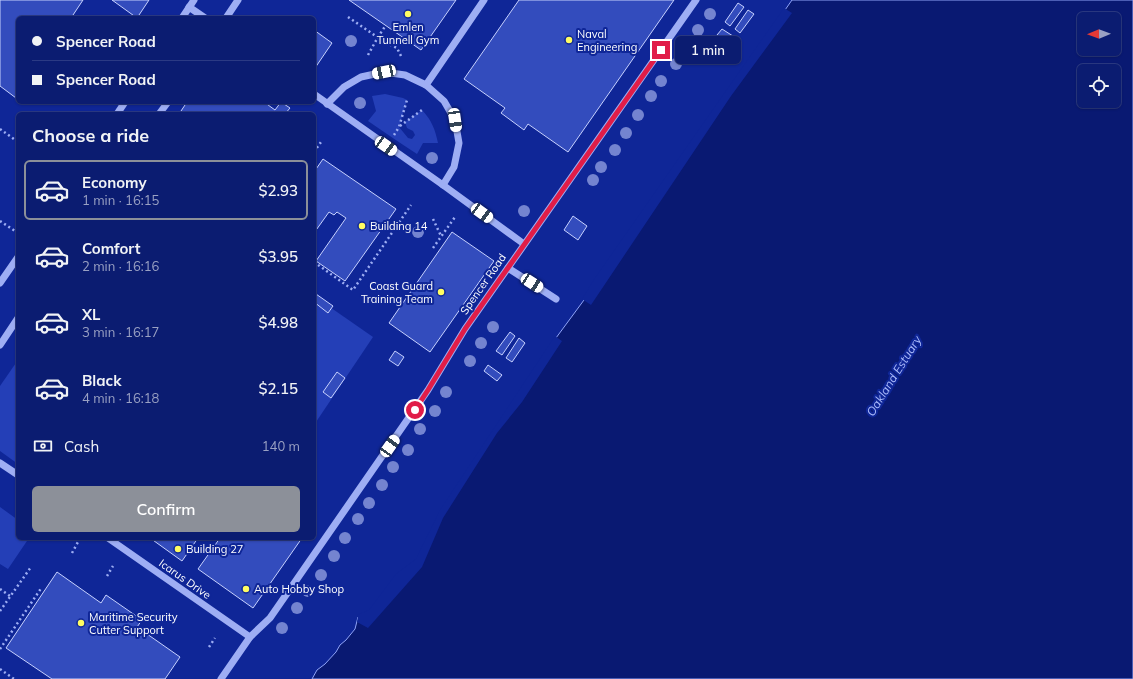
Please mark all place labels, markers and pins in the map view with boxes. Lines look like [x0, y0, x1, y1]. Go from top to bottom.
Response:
marker: Emlen Tunnell Gym [403, 9, 413, 19]
place label: Emlen Tunnell Gym [377, 20, 439, 47]
place label: Naval Engineering [577, 27, 637, 54]
marker: Naval Engineering [564, 35, 574, 45]
place label: Building 14 [370, 219, 428, 233]
marker: Building 14 [357, 221, 367, 231]
place label: Coast Guard Training Team [361, 279, 433, 306]
marker: Coast Guard Training Team [436, 287, 446, 297]
place label: Building 27 [186, 542, 243, 556]
marker: Building 27 [173, 544, 183, 554]
place label: Auto Hobby Shop [254, 582, 344, 596]
marker: Auto Hobby Shop [241, 584, 251, 594]
place label: Maritime Security Cutter Support [89, 610, 178, 637]
marker: Maritime Security Cutter Support [76, 618, 86, 628]

